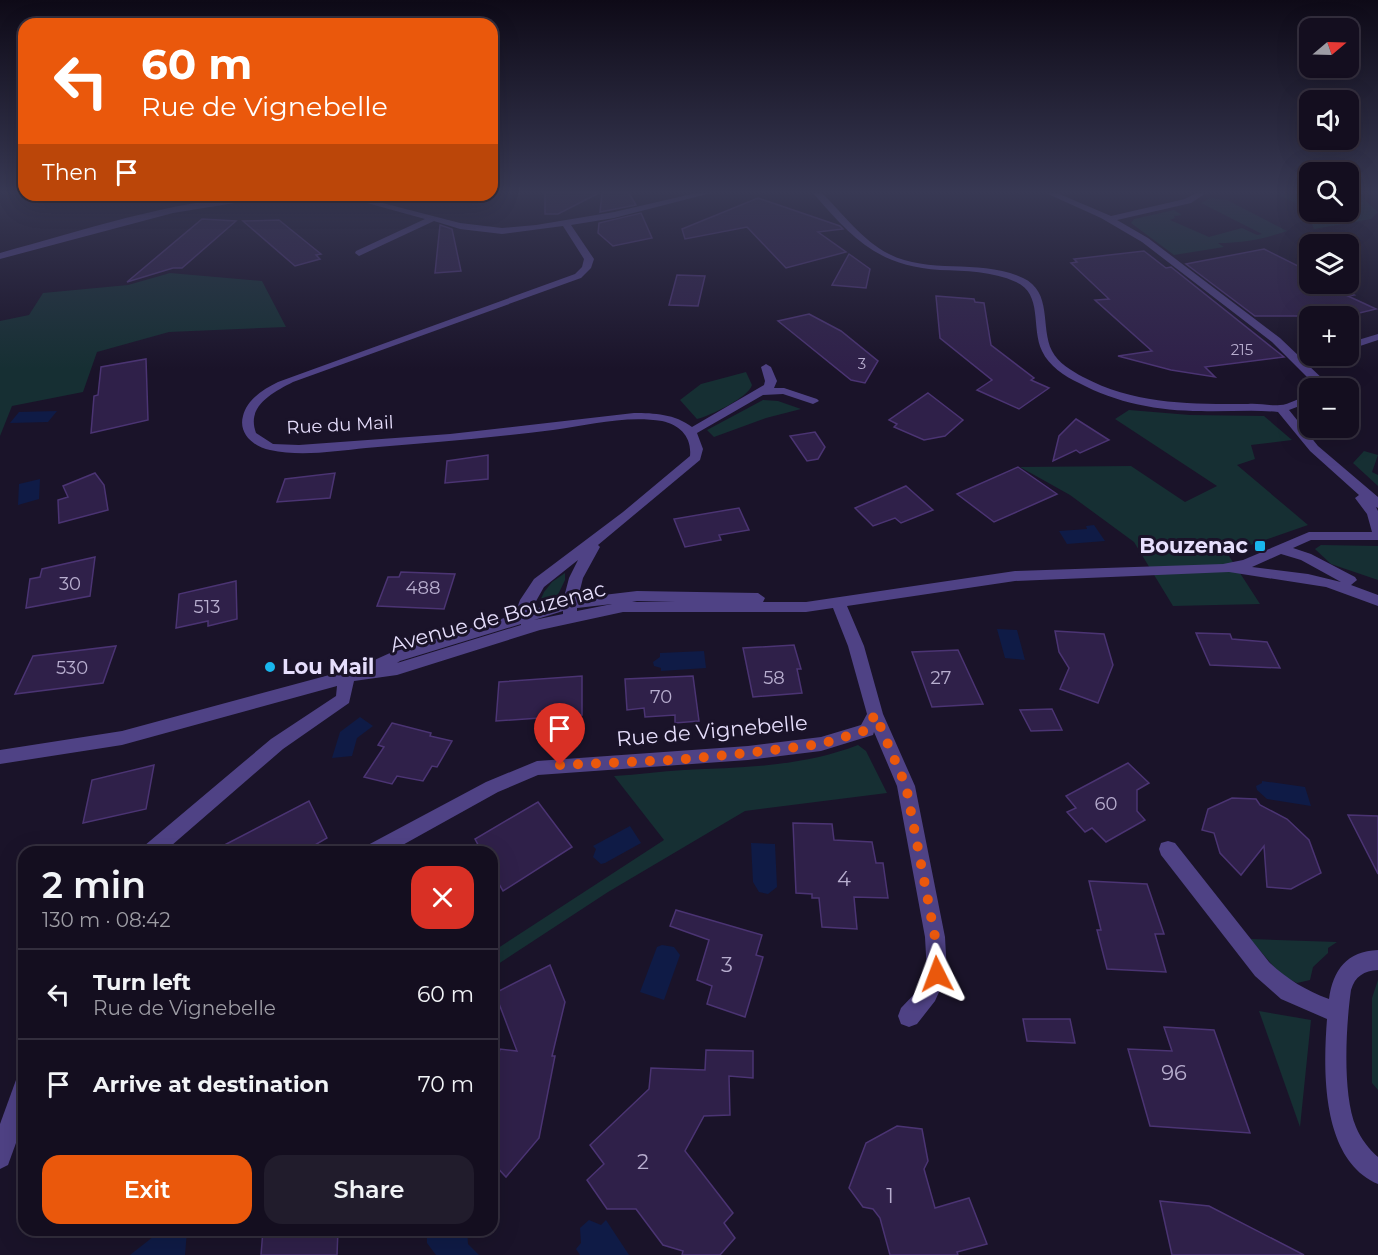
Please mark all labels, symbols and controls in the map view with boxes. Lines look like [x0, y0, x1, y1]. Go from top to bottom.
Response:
north arrow [1299, 18, 1359, 78]
map controls [1299, 18, 1359, 438]
text: 60 m [141, 38, 252, 90]
icon: left [42, 42, 120, 120]
text: Rue de Vignebelle [141, 90, 388, 123]
button: sound [1299, 90, 1359, 150]
icon: arrive [110, 156, 143, 189]
text: Then [42, 159, 98, 186]
button: search [1299, 162, 1359, 222]
button: layers [1299, 234, 1359, 294]
button: + [1299, 306, 1359, 366]
house number: 215 [1231, 340, 1253, 359]
house number: 3 [858, 354, 866, 373]
button: − [1299, 378, 1359, 438]
street label: Rue du Mail [286, 411, 394, 439]
place label: Bouzenac [1139, 533, 1249, 558]
marker: Bouzenac [1253, 539, 1267, 553]
house number: 30 [59, 573, 81, 595]
street label: Avenue de Bouzenac [387, 576, 608, 657]
house number: 488 [405, 577, 441, 599]
house number: 513 [194, 596, 220, 618]
place label: Lou Mail [282, 654, 374, 679]
house number: 530 [56, 657, 88, 679]
marker: Lou Mail [263, 660, 277, 674]
house number: 58 [763, 667, 785, 689]
house number: 27 [931, 667, 951, 689]
house number: 70 [650, 686, 672, 708]
pin [534, 703, 585, 765]
street label: Rue de Vignebelle [615, 710, 809, 751]
icon: arrive [543, 712, 576, 745]
house number: 60 [1095, 793, 1117, 815]
text: 2 min [42, 863, 146, 907]
button: close [411, 866, 474, 929]
house number: 4 [837, 866, 851, 891]
text: 130 m · 08:42 [42, 908, 171, 932]
position arrow [905, 942, 969, 1006]
house number: 3 [721, 952, 733, 977]
text: Turn left [93, 969, 191, 996]
icon: left [42, 978, 75, 1011]
text: 60 m [417, 981, 474, 1008]
text: Rue de Vignebelle [93, 996, 276, 1020]
house number: 96 [1161, 1060, 1187, 1085]
icon: arrive [42, 1068, 75, 1101]
text: Arrive at destination [93, 1071, 329, 1098]
text: 70 m [418, 1071, 474, 1098]
house number: 2 [637, 1149, 649, 1174]
button: Exit [42, 1155, 252, 1224]
button: Share [264, 1155, 474, 1224]
house number: 1 [886, 1183, 894, 1208]

